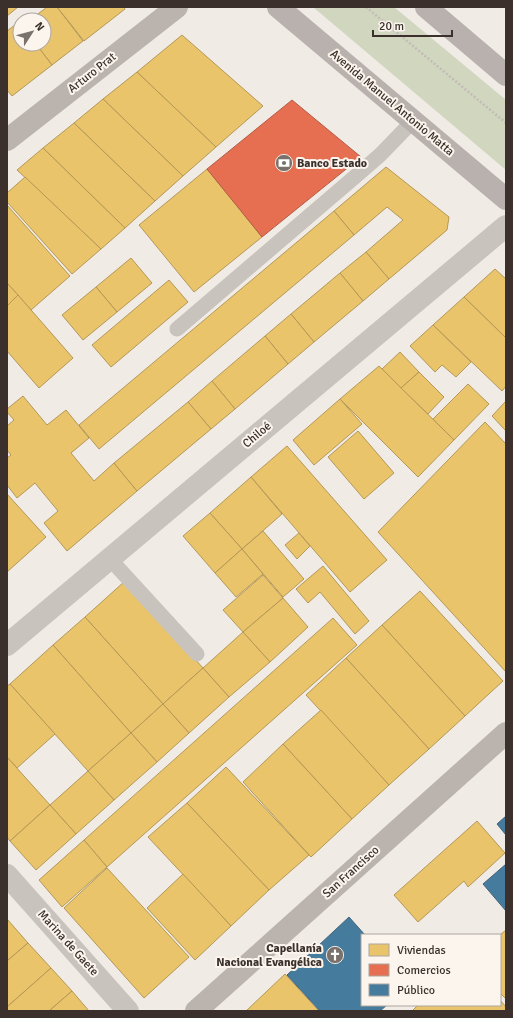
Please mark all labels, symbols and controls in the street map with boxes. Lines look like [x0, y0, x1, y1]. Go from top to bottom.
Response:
north arrow [12, 12, 52, 52]
scale bar [373, 12, 452, 38]
text: N [32, 19, 47, 33]
text: 20 m [379, 19, 404, 34]
street label: Avenida Manuel Antonio Matta [327, 47, 457, 159]
street label: Arturo Prat [65, 50, 119, 96]
bank icon: Banco Estado [274, 153, 294, 173]
place label: Banco Estado [297, 156, 367, 171]
street label: Chiloé [240, 419, 274, 451]
street label: San Francisco [320, 843, 382, 901]
street label: Marina de Gaete [34, 907, 102, 979]
legend [361, 934, 501, 1006]
place label: Capellanía Nacional Evangélica [216, 941, 322, 970]
text: Viviendas [397, 943, 446, 958]
church icon: Capellanía Nacional Evangélica [325, 945, 345, 965]
text: Comercios [397, 963, 451, 978]
text: Público [397, 983, 435, 998]

